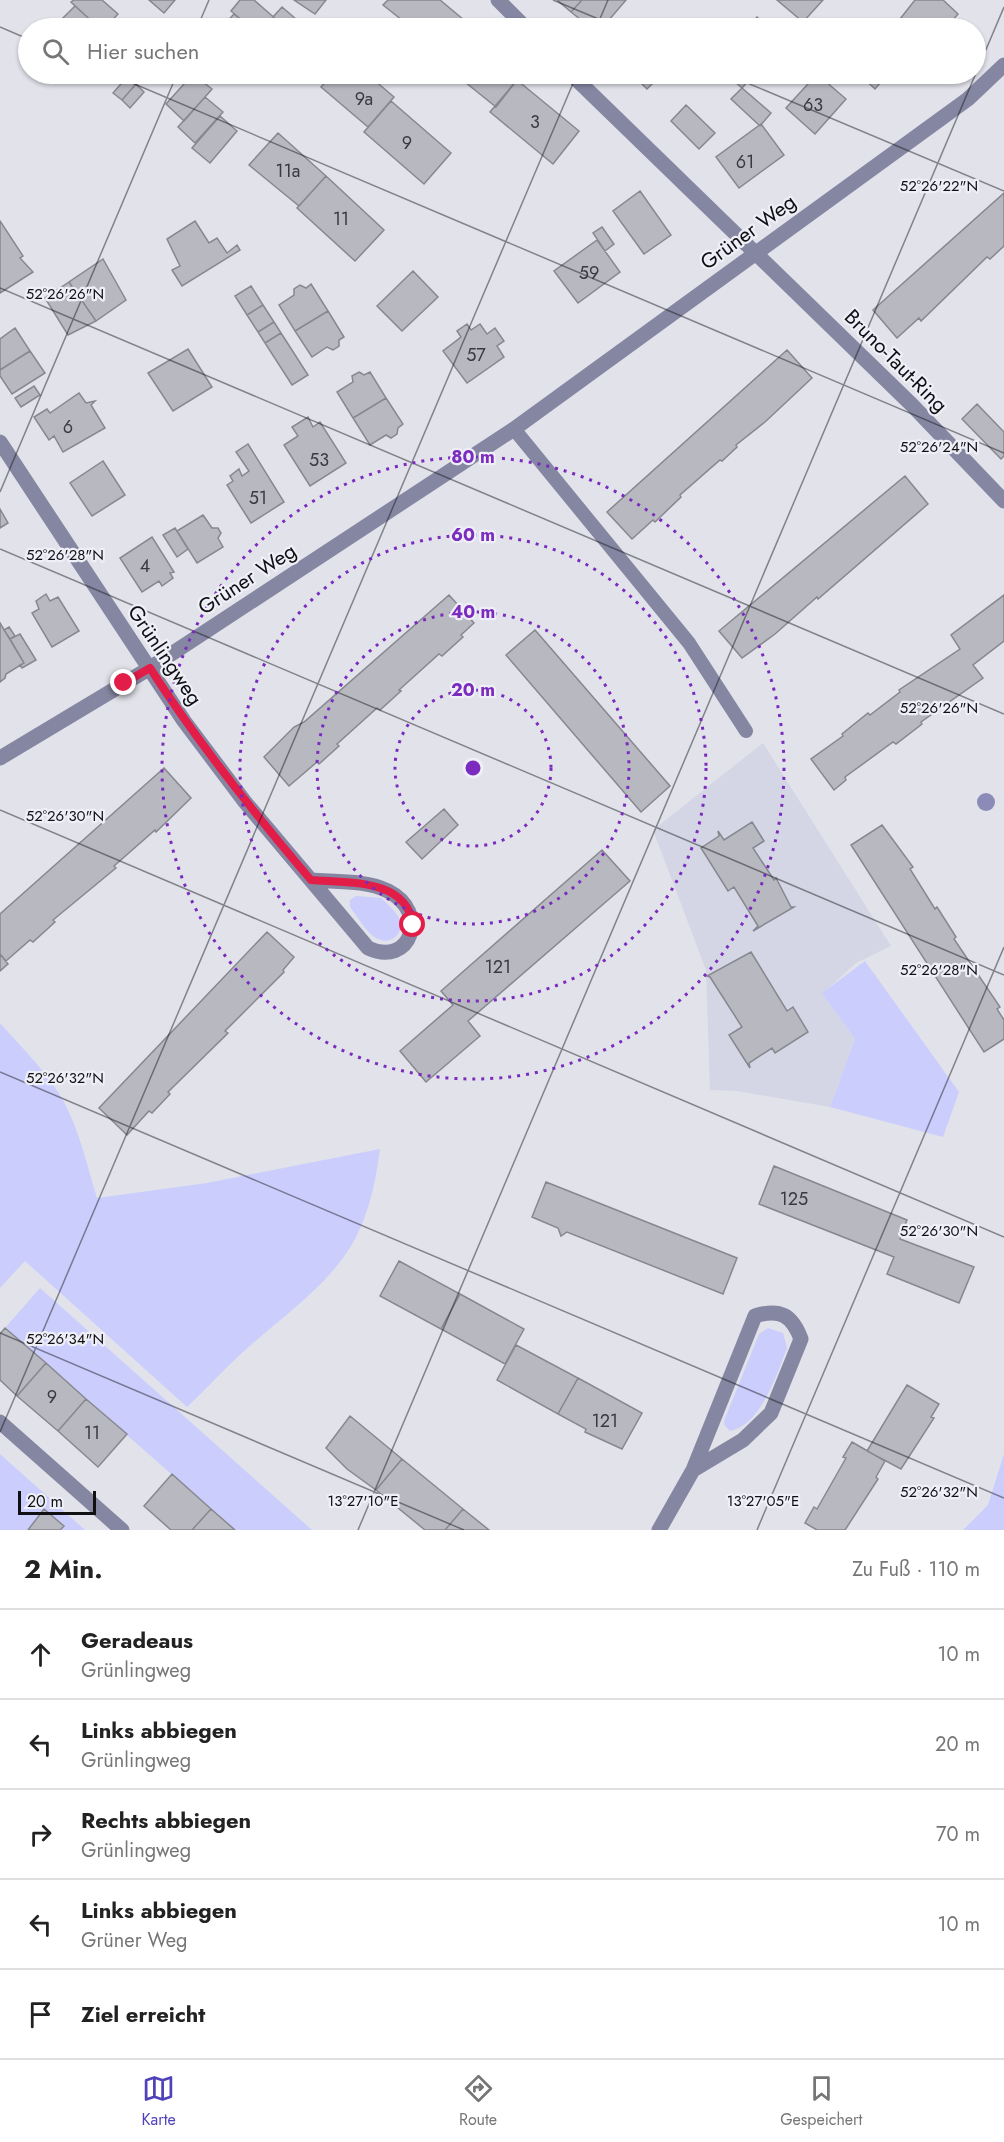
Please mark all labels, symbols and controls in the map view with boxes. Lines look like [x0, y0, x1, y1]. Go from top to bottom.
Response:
search box [18, 18, 986, 84]
icon: search [39, 35, 72, 68]
text: Hier suchen [87, 35, 199, 67]
house number: 9a [355, 86, 373, 112]
house number: 63 [803, 92, 823, 118]
house number: 3 [530, 109, 540, 135]
house number: 9 [402, 130, 412, 156]
house number: 61 [736, 149, 754, 175]
house number: 11a [276, 158, 300, 184]
text: 52°26'22"N [900, 175, 978, 197]
street label: Grüner Weg [694, 187, 802, 277]
house number: 11 [333, 206, 349, 232]
house number: 59 [579, 260, 599, 286]
text: 52°26'26"N [26, 283, 104, 305]
street label: Bruno-Taut-Ring [838, 303, 954, 419]
house number: 57 [466, 342, 486, 368]
house number: 6 [63, 414, 73, 440]
text: 52°26'24"N [900, 436, 978, 458]
text: 80 m [451, 444, 495, 470]
house number: 53 [309, 447, 329, 473]
house number: 51 [249, 485, 267, 511]
text: 60 m [451, 522, 495, 548]
street label: Grüner Weg [192, 536, 302, 622]
text: 52°26'28"N [26, 544, 104, 566]
house number: 4 [140, 553, 150, 579]
street label: Grünlingweg [120, 599, 210, 711]
text: 40 m [451, 599, 495, 625]
route end [110, 669, 136, 695]
text: 20 m [451, 677, 495, 703]
text: 52°26'26"N [900, 697, 978, 719]
centre of rings [463, 758, 483, 778]
text: 52°26'30"N [26, 805, 104, 827]
route start [399, 911, 425, 937]
house number: 121 [485, 954, 511, 980]
text: 52°26'28"N [900, 959, 978, 981]
text: 52°26'32"N [26, 1067, 104, 1089]
house number: 125 [780, 1186, 808, 1212]
text: 52°26'30"N [900, 1220, 978, 1242]
text: 52°26'34"N [26, 1328, 104, 1350]
house number: 9 [47, 1384, 57, 1410]
house number: 121 [592, 1408, 618, 1434]
house number: 11 [84, 1420, 100, 1446]
text: 52°26'32"N [900, 1481, 978, 1503]
scale bar [18, 1488, 96, 1516]
text: 20 m [27, 1490, 63, 1513]
text: 13°27'10"E [328, 1490, 398, 1512]
text: 13°27'05"E [727, 1490, 799, 1512]
text: 2 Min. [24, 1550, 103, 1588]
text: Zu Fuß · 110 m [852, 1555, 980, 1584]
text: Geradeaus [81, 1624, 193, 1656]
icon: ahead [24, 1638, 57, 1671]
text: 10 m [937, 1640, 980, 1669]
text: Grünlingweg [81, 1656, 191, 1685]
text: Links abbiegen [81, 1714, 237, 1746]
icon: left [24, 1728, 57, 1761]
text: 20 m [935, 1730, 980, 1759]
text: Grünlingweg [81, 1746, 191, 1775]
text: Rechts abbiegen [81, 1804, 251, 1836]
icon: right [24, 1818, 57, 1851]
text: 70 m [936, 1820, 980, 1849]
text: Grünlingweg [81, 1836, 191, 1865]
text: Links abbiegen [81, 1894, 237, 1926]
icon: left [24, 1908, 57, 1941]
text: 10 m [937, 1910, 980, 1939]
text: Grüner Weg [81, 1926, 187, 1955]
icon: arrive [24, 1998, 57, 2031]
text: Ziel erreicht [81, 1998, 205, 2030]
tab: Karte [142, 2072, 176, 2131]
tab: Route [459, 2072, 497, 2131]
tab: Gespeichert [780, 2072, 862, 2131]

